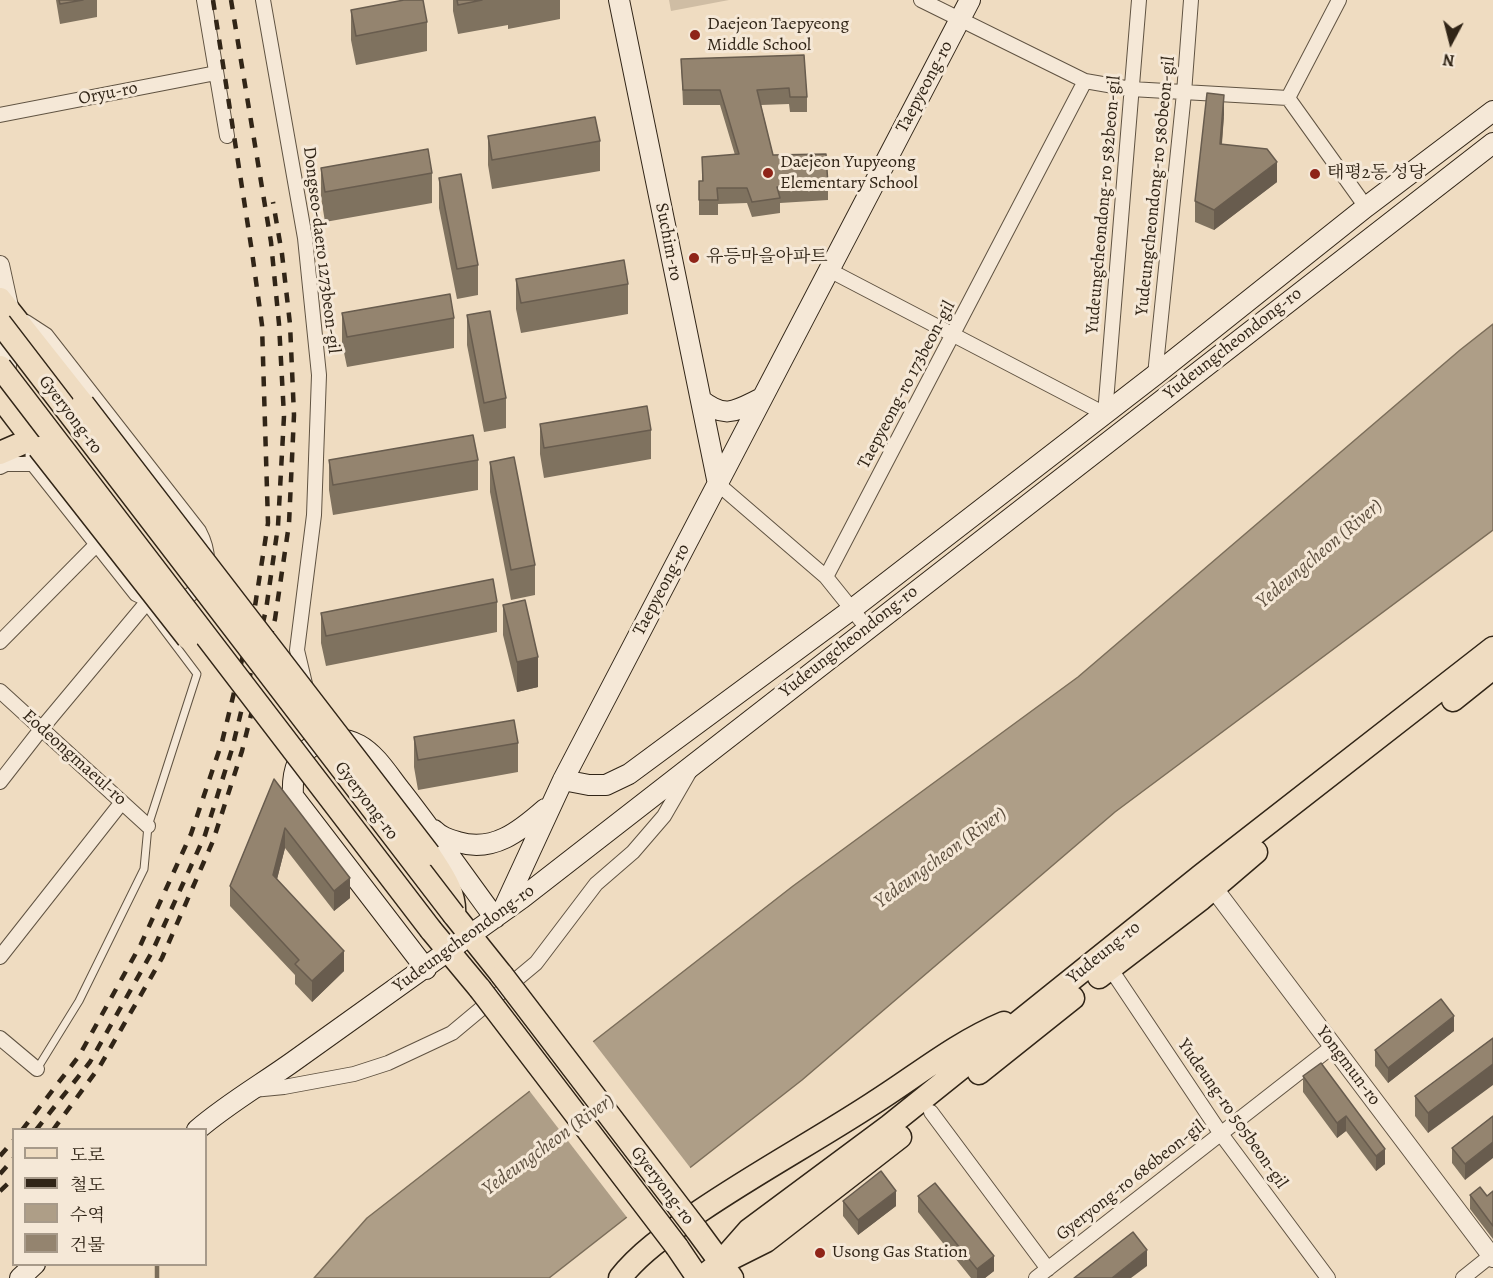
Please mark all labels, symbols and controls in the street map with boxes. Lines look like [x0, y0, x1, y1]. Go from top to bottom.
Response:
north arrow [1421, 12, 1481, 72]
place label: Daejeon Taepyeong Middle School [707, 14, 849, 57]
marker: Daejeon Taepyeong Middle School [688, 28, 702, 42]
street label: Taepyeong-ro [892, 37, 958, 137]
text: N [1442, 48, 1456, 71]
street label: Yudeungcheondong-ro 580beon-gil [1132, 55, 1180, 317]
street label: Yudeungcheondong-ro 582beon-gil [1082, 75, 1126, 335]
street label: Oryu-ro [77, 78, 139, 110]
street label: Dongseo-daero 1273beon-gil [298, 145, 344, 355]
place label: Daejeon Yupyeong Elementary School [780, 152, 918, 195]
place label: 태평2동 성당 [1327, 163, 1426, 185]
marker: Daejeon Yupyeong Elementary School [761, 166, 775, 180]
marker: 태평2동 성당 [1308, 167, 1322, 181]
street label: Suchim-ro [650, 201, 686, 283]
place label: 유등마을아파트 [706, 247, 828, 269]
marker: 유등마을아파트 [687, 251, 701, 265]
street label: Yudeungcheondong-ro [1160, 283, 1306, 405]
street label: Taepyeong-ro 173beon-gil [854, 297, 960, 473]
street label: Gyeryong-ro [33, 371, 107, 459]
water label: Yedeungcheon (River) [1252, 494, 1388, 614]
street label: Taepyeong-ro [629, 540, 695, 640]
street label: Yudeungcheondong-ro [776, 581, 922, 703]
street label: Eodeongmaeul-ro [17, 706, 131, 810]
street label: Gyeryong-ro [329, 757, 403, 845]
water label: Yedeungcheon (River) [870, 802, 1012, 914]
street label: Yudeungcheondong-ro [389, 880, 539, 998]
street label: Yudeung-ro [1063, 917, 1145, 989]
street label: Yongmun-ro [1311, 1022, 1385, 1110]
street label: Yudeung-ro 505beon-gil [1172, 1035, 1292, 1193]
water label: Yedeungcheon (River) [478, 1089, 620, 1201]
street label: Gyeryong-ro 686beon-gil [1052, 1116, 1210, 1246]
legend [12, 1128, 207, 1266]
street label: Gyeryong-ro [625, 1142, 699, 1230]
text: 도로 [70, 1143, 105, 1167]
text: 철도 [70, 1173, 105, 1197]
text: 수역 [70, 1203, 105, 1227]
text: 건물 [70, 1233, 105, 1257]
place label: Usong Gas Station [832, 1242, 968, 1264]
marker: Usong Gas Station [813, 1246, 827, 1260]

